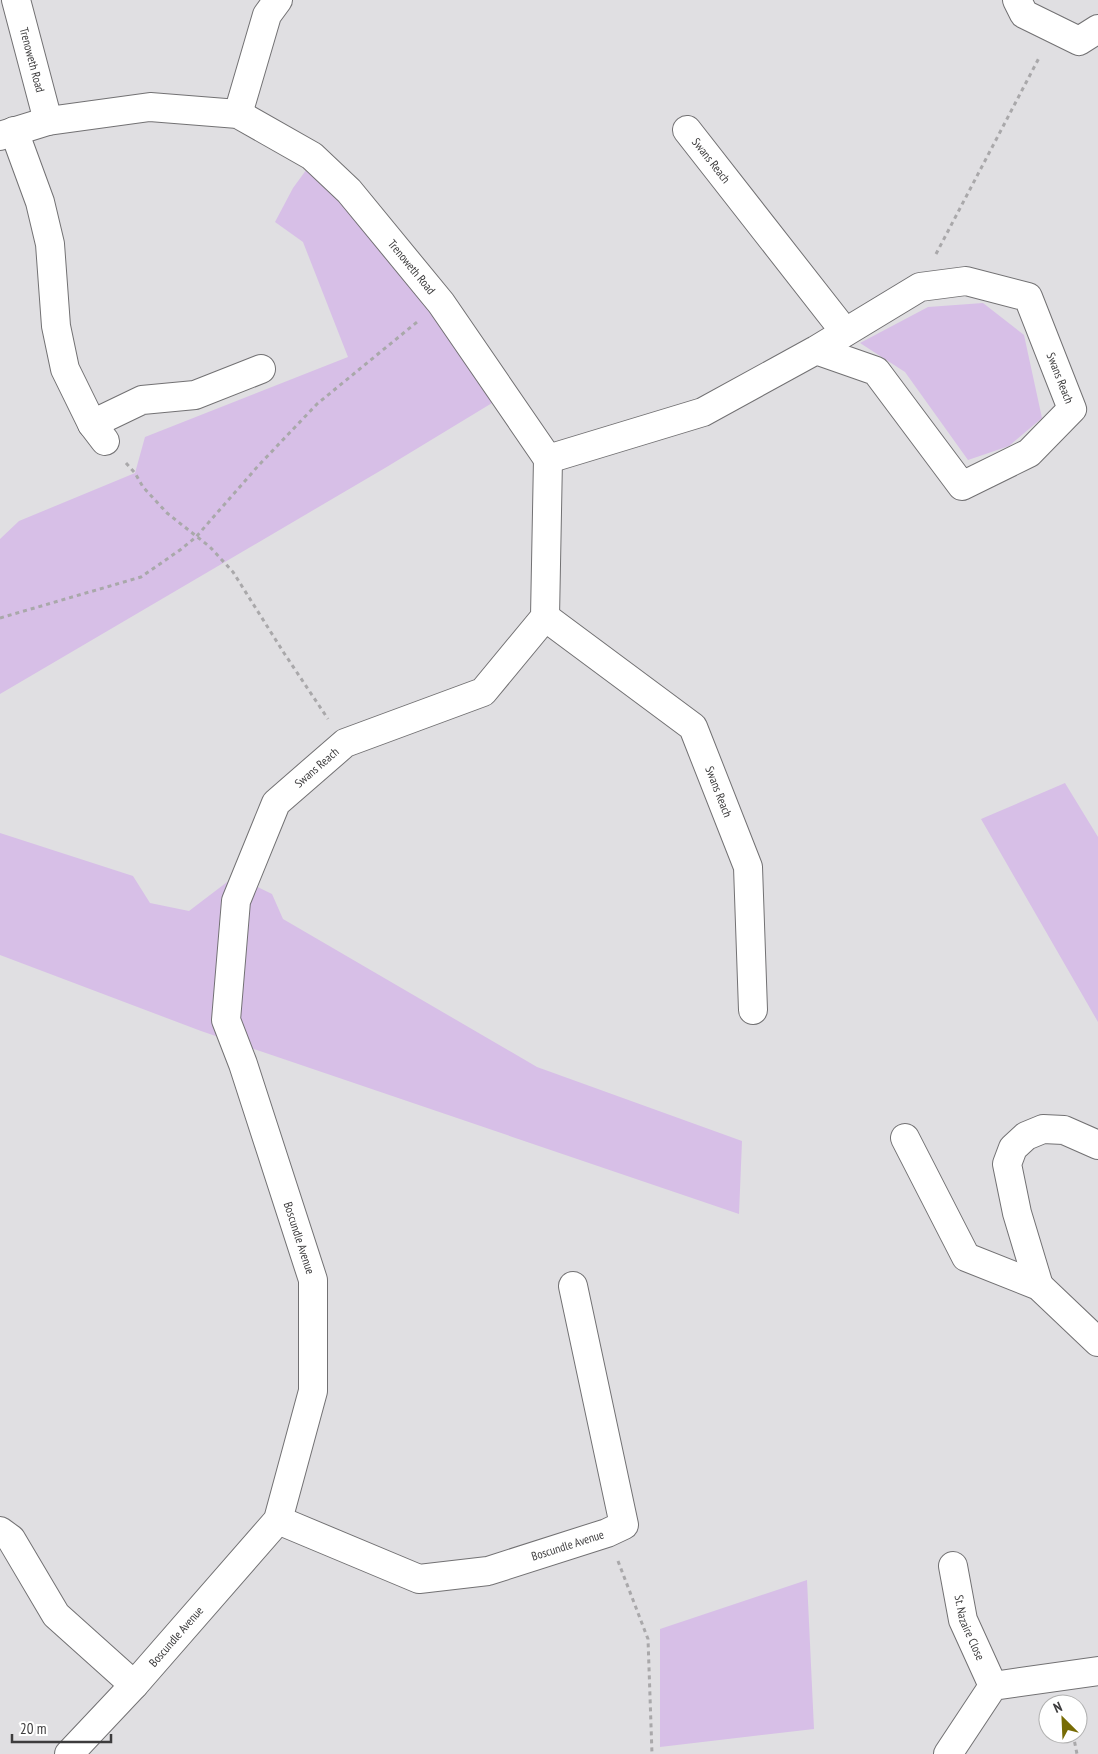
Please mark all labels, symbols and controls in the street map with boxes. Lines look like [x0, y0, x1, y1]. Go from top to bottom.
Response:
street label: Trenoweth Road [17, 26, 48, 94]
street label: Swans Reach [689, 135, 734, 186]
street label: Trenoweth Road [385, 236, 439, 297]
street label: Swans Reach [1044, 350, 1077, 406]
street label: Swans Reach [291, 744, 342, 790]
street label: Swans Reach [702, 764, 736, 819]
street label: Boscundle Avenue [281, 1200, 318, 1276]
street label: Boscundle Avenue [529, 1526, 606, 1564]
street label: St. Nazaire Close [952, 1594, 988, 1662]
street label: Boscundle Avenue [145, 1603, 206, 1670]
north arrow [1038, 1694, 1088, 1744]
text: N [1051, 1697, 1065, 1717]
scale bar [12, 1712, 111, 1744]
text: 20 m [20, 1719, 46, 1738]

